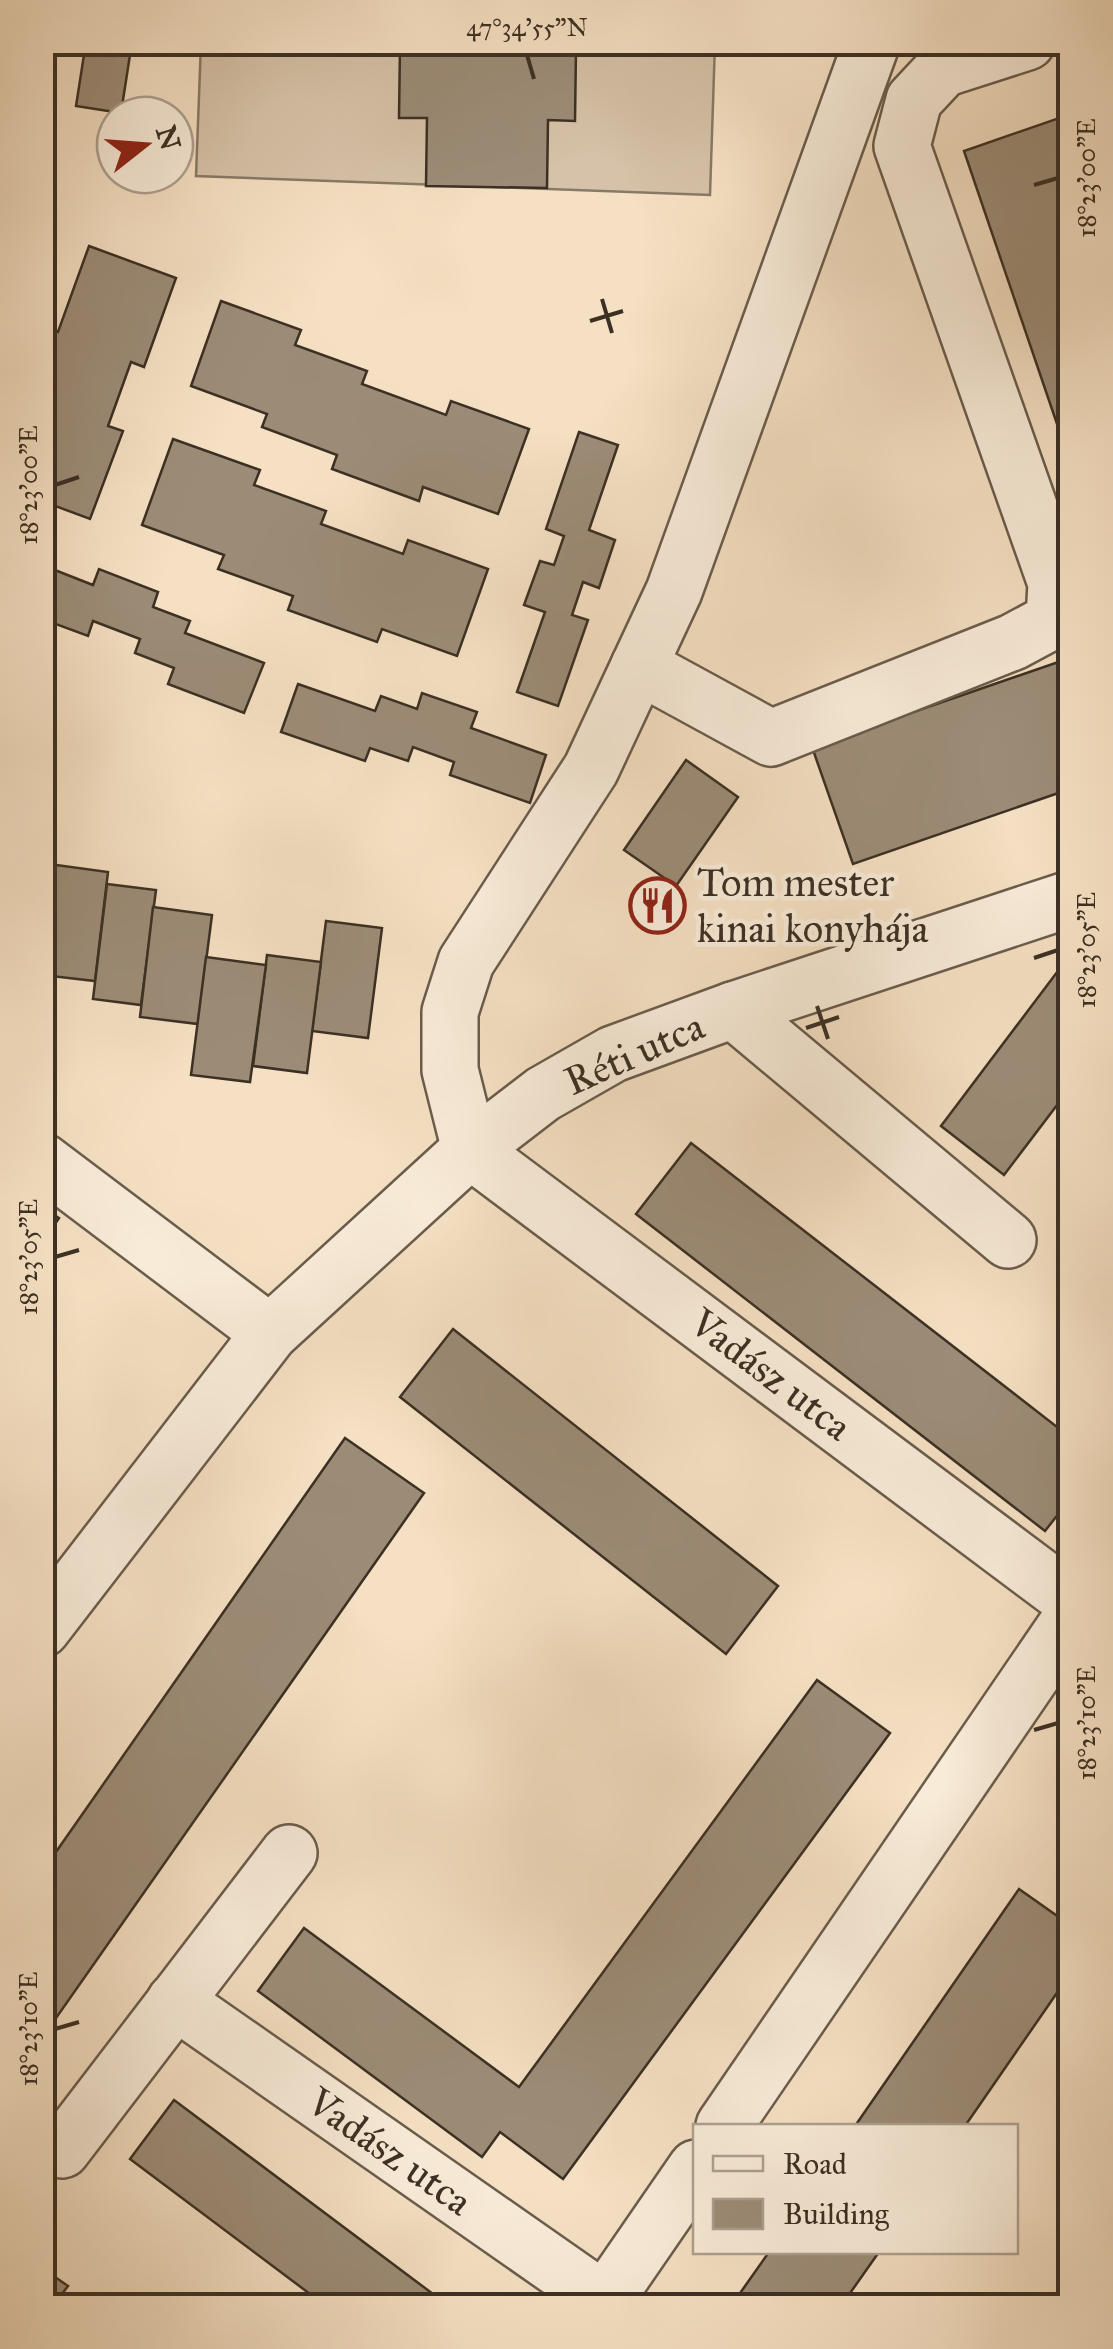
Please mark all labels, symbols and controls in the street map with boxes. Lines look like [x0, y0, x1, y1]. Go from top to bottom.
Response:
text: 47°34'55"N [466, 12, 588, 43]
north arrow [95, 95, 195, 195]
text: 18°23'00"E [1071, 118, 1102, 238]
text: N [148, 121, 189, 155]
text: 18°23'00"E [13, 425, 44, 545]
place label: Tom mester kinai konyhája [697, 858, 929, 953]
restaurant icon: Tom mester kinai konyhája [628, 875, 688, 935]
text: 18°23'05"E [1071, 892, 1102, 1008]
street label: Réti utca [557, 1001, 712, 1106]
text: 18°23'05"E [13, 1199, 44, 1315]
street label: Vadász utca [679, 1297, 861, 1451]
text: 18°23'10"E [1071, 1666, 1102, 1780]
text: 18°23'10"E [13, 1972, 44, 2086]
street label: Vadász utca [297, 2076, 481, 2226]
legend [693, 2124, 1018, 2254]
text: Road [783, 2146, 847, 2182]
text: Building [783, 2196, 890, 2232]

